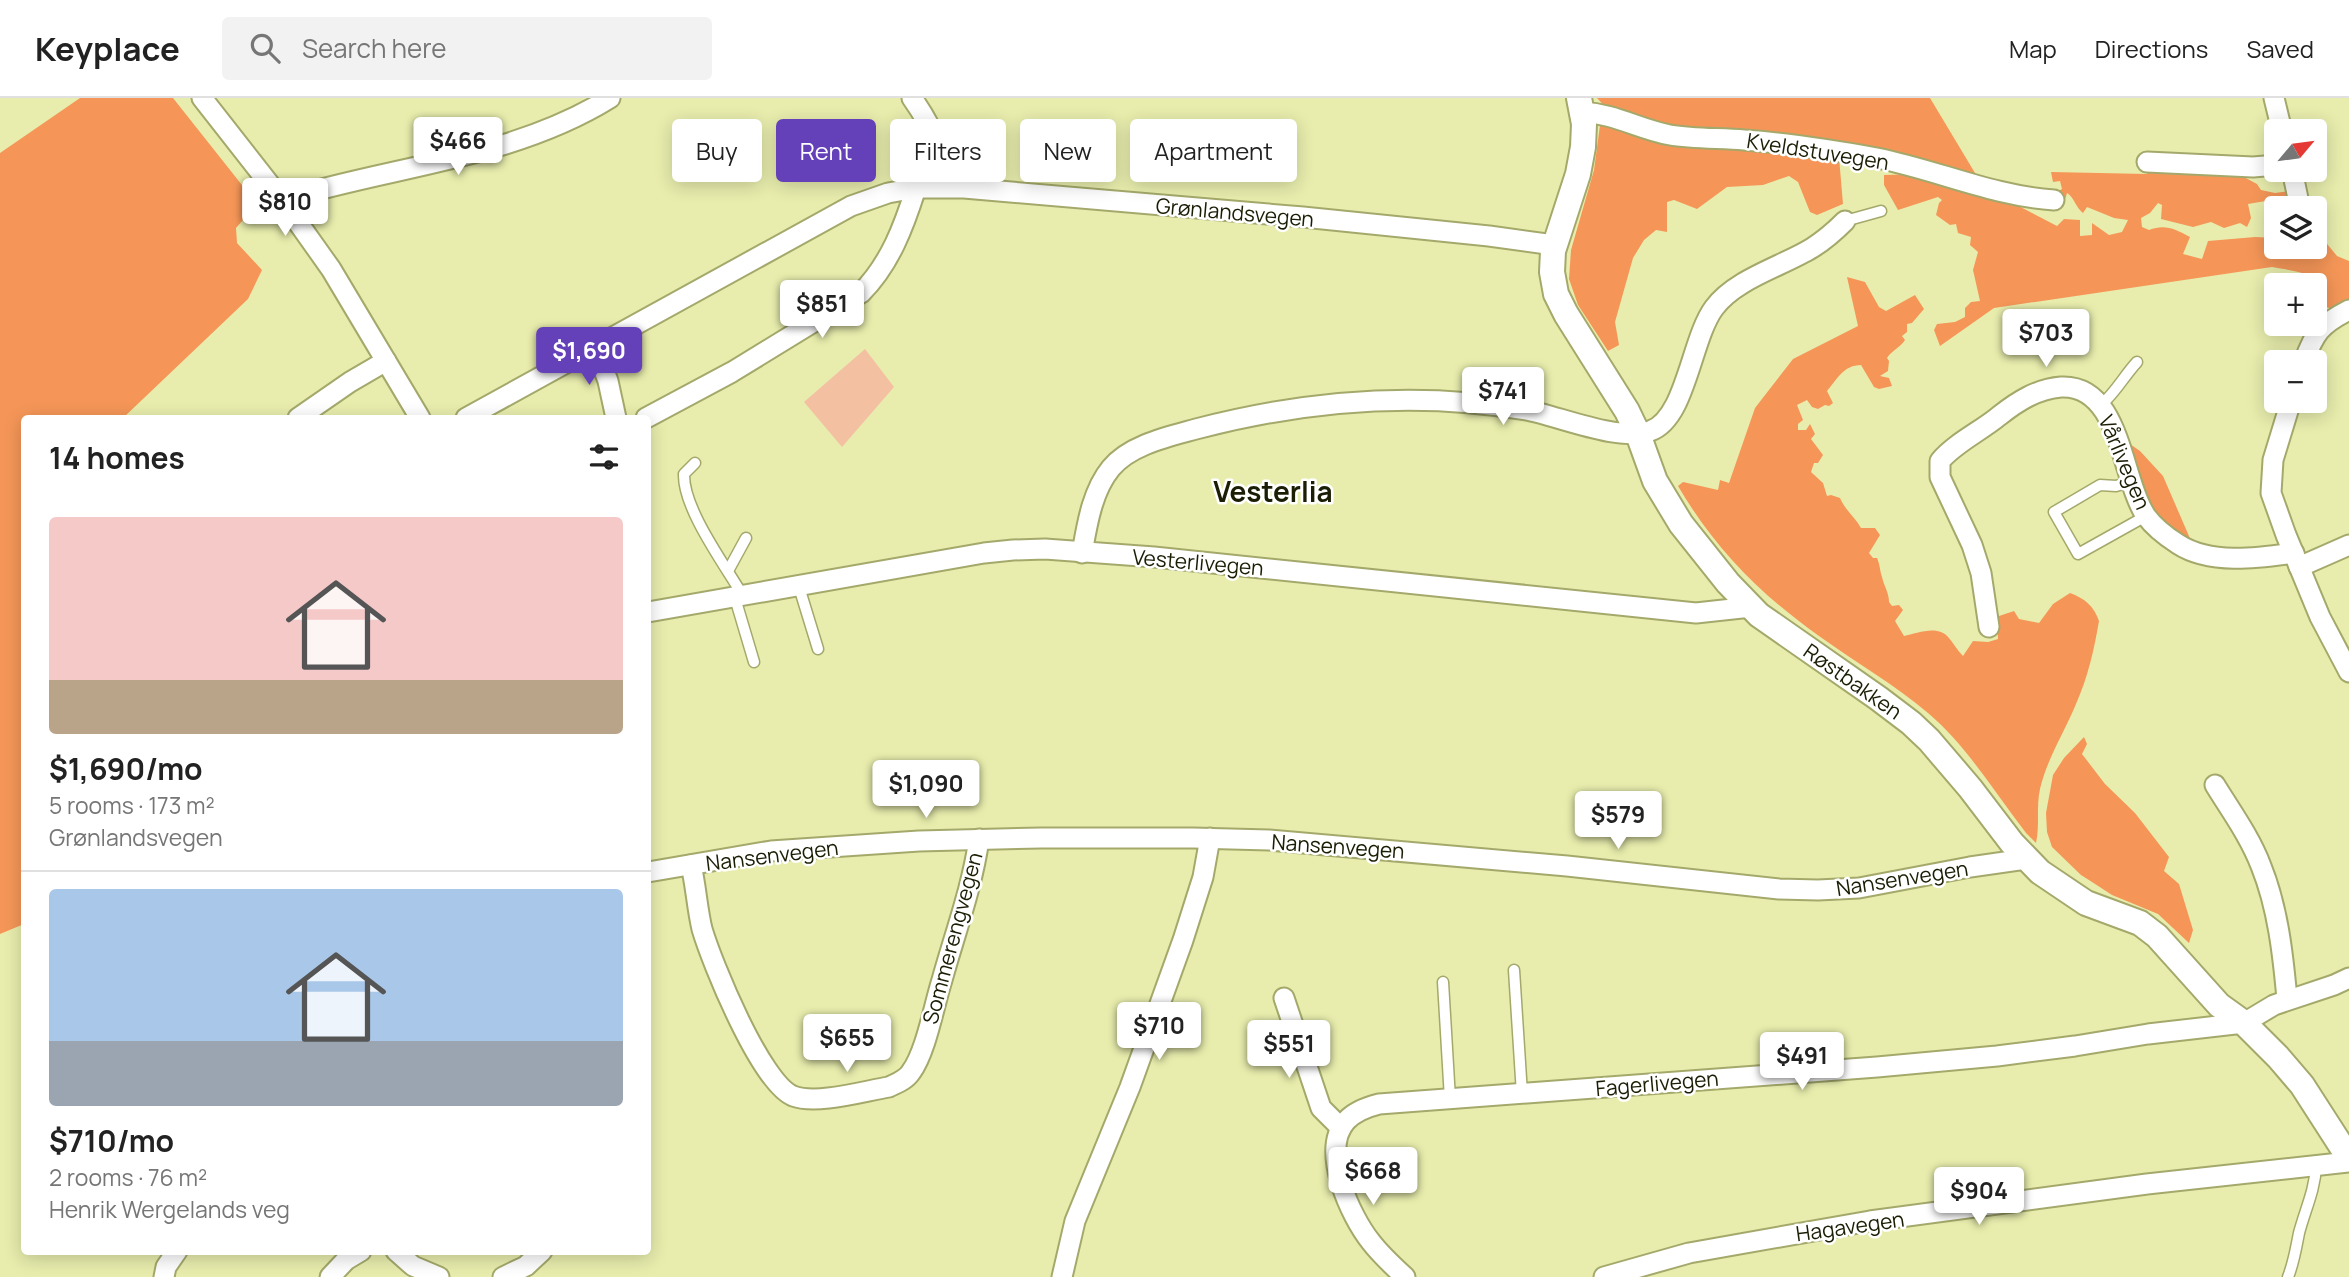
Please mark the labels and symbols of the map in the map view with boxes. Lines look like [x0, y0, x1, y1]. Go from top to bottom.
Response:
pin: $466 [417, 118, 499, 177]
north arrow [2264, 119, 2328, 182]
street label: Kveldstuvegen [1745, 126, 1891, 176]
pin: $810 [244, 178, 326, 238]
street label: Grønlandsvegen [1155, 191, 1315, 233]
pin: $851 [781, 280, 863, 340]
pin: $703 [2005, 310, 2087, 369]
pin: $1,690 [532, 328, 646, 387]
pin: $741 [1462, 368, 1544, 427]
street label: Vårlivegen [2093, 410, 2157, 514]
district label: Vesterlia [1213, 472, 1333, 510]
street label: Vesterlivegen [1131, 542, 1265, 582]
street label: Røstbakken [1798, 637, 1908, 725]
pin: $1,090 [869, 760, 983, 820]
pin: $579 [1577, 792, 1659, 851]
street label: Nansenvegen [1270, 827, 1406, 865]
street label: Nansenvegen [704, 833, 840, 877]
street label: Sommerengvegen [916, 849, 988, 1027]
street label: Nansenvegen [1834, 854, 1970, 902]
pin: $710 [1118, 1002, 1200, 1062]
pin: $655 [806, 1014, 888, 1074]
pin: $551 [1248, 1020, 1330, 1080]
pin: $491 [1761, 1032, 1843, 1092]
street label: Fagerlivegen [1594, 1064, 1720, 1102]
pin: $668 [1332, 1148, 1414, 1207]
pin: $904 [1938, 1168, 2020, 1227]
street label: Hagavegen [1794, 1205, 1906, 1247]

